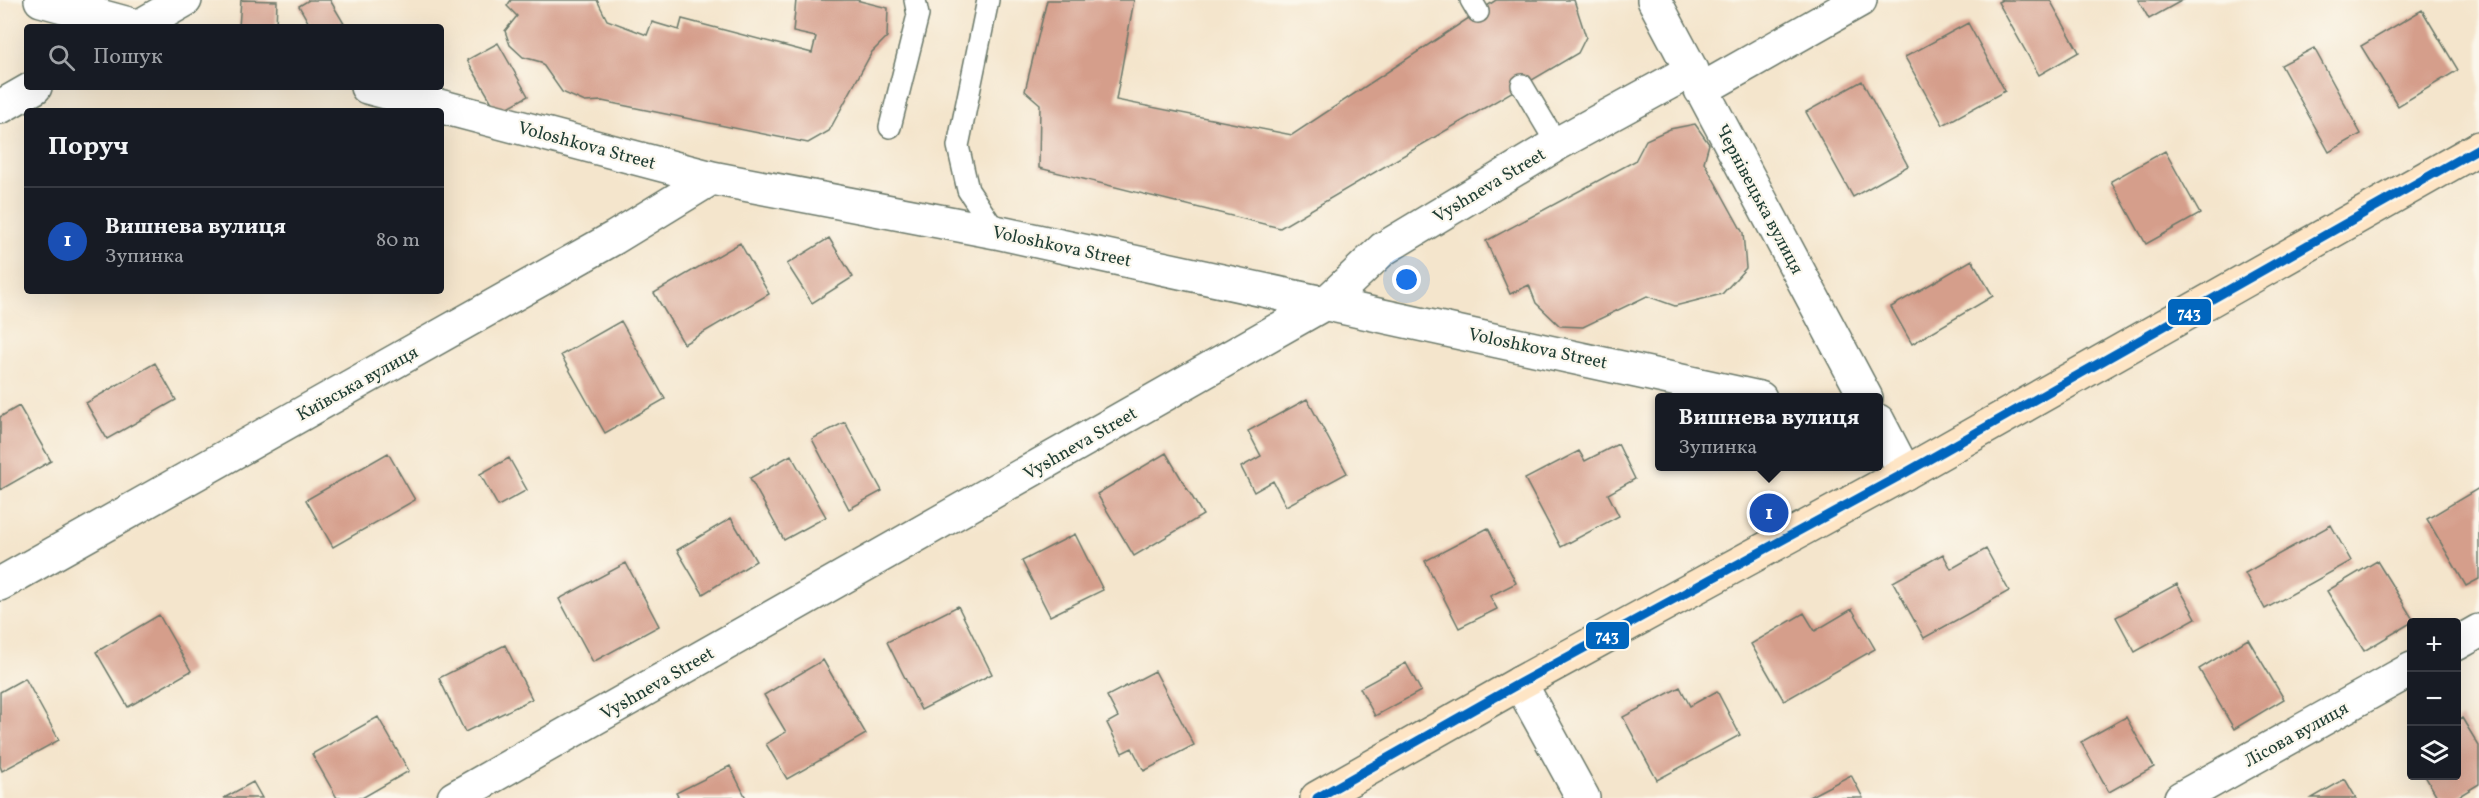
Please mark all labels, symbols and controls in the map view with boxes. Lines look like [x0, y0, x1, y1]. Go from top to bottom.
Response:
search box [24, 24, 444, 90]
icon: search [45, 41, 78, 74]
text: Пошук [93, 42, 163, 73]
street label: Voloshkova Street [515, 116, 658, 177]
street label: Чернівецька вулиця [1709, 120, 1809, 279]
text: Поруч [48, 129, 129, 165]
street label: Vyshneva Street [1429, 143, 1551, 230]
text: Вишнева вулиця [105, 212, 286, 243]
street label: Voloshkova Street [990, 221, 1134, 274]
text: 1 [63, 227, 72, 255]
text: 80 m [376, 227, 420, 255]
text: Зупинка [105, 243, 184, 271]
your location [1392, 265, 1421, 294]
line badge: 743 [2167, 298, 2212, 326]
text: 743 [2177, 303, 2201, 325]
street label: Voloshkova Street [1466, 323, 1610, 376]
street label: Київська вулиця [292, 341, 423, 428]
popup [1655, 393, 1883, 471]
street label: Vyshneva Street [1019, 402, 1142, 487]
text: Вишнева вулиця [1678, 403, 1860, 434]
text: Зупинка [1678, 434, 1757, 462]
pin: 1 [1750, 490, 1788, 536]
map controls [2407, 618, 2461, 780]
button: + [2407, 618, 2461, 672]
line badge: 743 [1585, 621, 1630, 650]
text: 743 [1595, 626, 1619, 648]
street label: Vyshneva Street [596, 642, 719, 727]
button: − [2407, 672, 2461, 726]
street label: Лісова вулиця [2240, 696, 2353, 774]
button: layers [2407, 726, 2461, 780]

